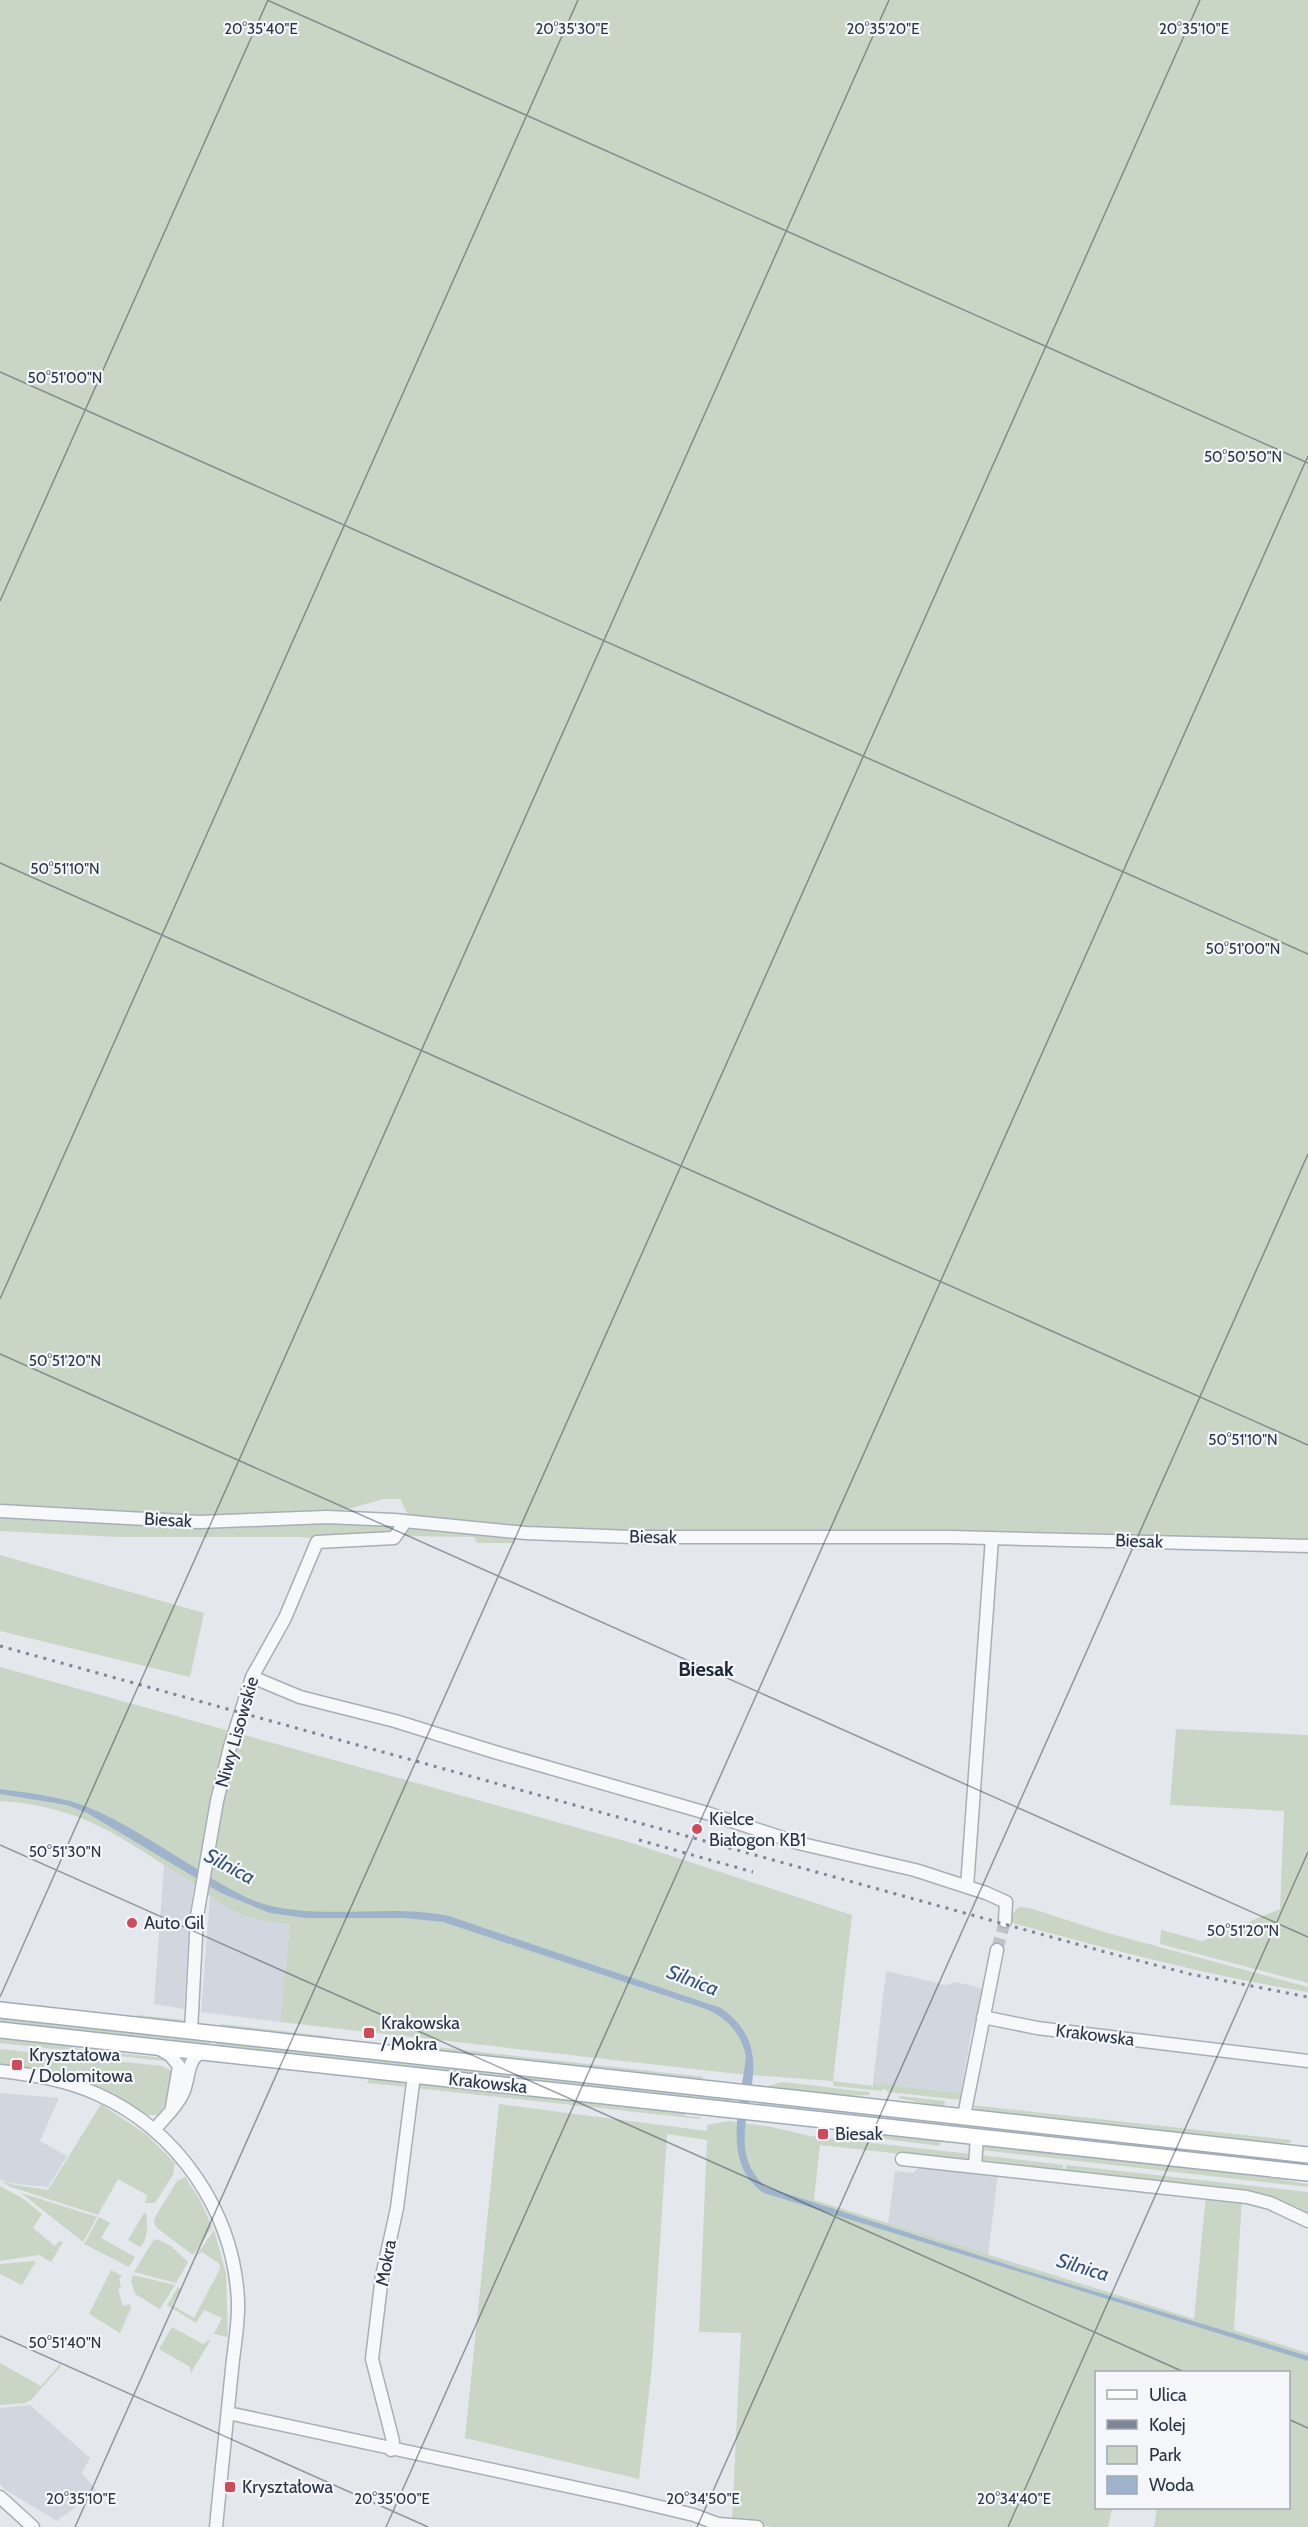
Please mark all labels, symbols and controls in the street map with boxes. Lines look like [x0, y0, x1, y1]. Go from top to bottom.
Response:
text: 20°35'40"E [224, 20, 298, 38]
text: 20°35'30"E [535, 20, 609, 38]
text: 20°35'20"E [847, 20, 919, 38]
text: 20°35'10"E [1159, 20, 1229, 38]
text: 50°51'00"N [28, 369, 102, 387]
text: 50°50'50"N [1204, 448, 1282, 466]
text: 50°51'10"N [30, 860, 100, 878]
text: 50°51'00"N [1206, 940, 1280, 958]
text: 50°51'20"N [29, 1352, 101, 1370]
text: 50°51'10"N [1208, 1431, 1278, 1449]
street label: Biesak [144, 1508, 193, 1532]
street label: Biesak [629, 1526, 678, 1548]
street label: Biesak [1115, 1529, 1164, 1553]
district label: Biesak [678, 1657, 734, 1681]
street label: Niwy Lisowskie [211, 1674, 263, 1790]
place label: Kielce Białogon KB1 [709, 1808, 806, 1851]
marker: Kielce Białogon KB1 [690, 1822, 704, 1836]
text: 50°51'30"N [29, 1843, 101, 1861]
water label: Silnica [201, 1843, 259, 1889]
place label: Auto Gil [144, 1912, 205, 1934]
marker: Auto Gil [125, 1916, 139, 1930]
text: 50°51'20"N [1207, 1922, 1279, 1940]
water label: Silnica [664, 1959, 722, 2001]
place label: Krakowska / Mokra [380, 2012, 460, 2055]
street label: Krakowska [1054, 2019, 1136, 2051]
marker: Krakowska / Mokra [362, 2026, 376, 2040]
place label: Kryształowa / Dolomitowa [28, 2044, 133, 2087]
marker: Kryształowa / Dolomitowa [10, 2058, 24, 2072]
street label: Krakowska [448, 2068, 529, 2098]
place label: Biesak [835, 2123, 884, 2145]
marker: Biesak [816, 2127, 830, 2141]
street label: Mokra [371, 2238, 401, 2288]
water label: Silnica [1054, 2248, 1112, 2286]
text: 50°51'40"N [29, 2334, 101, 2352]
legend [1095, 2371, 1290, 2509]
text: Ulica [1149, 2384, 1187, 2406]
text: Kolej [1149, 2414, 1186, 2436]
text: Park [1149, 2444, 1182, 2466]
text: Woda [1149, 2474, 1194, 2496]
place label: Kryształowa [242, 2476, 334, 2498]
marker: Kryształowa [223, 2480, 237, 2494]
text: 20°35'10"E [46, 2490, 116, 2508]
text: 20°35'00"E [354, 2490, 430, 2508]
text: 20°34'50"E [666, 2490, 740, 2508]
text: 20°34'40"E [977, 2490, 1051, 2508]

